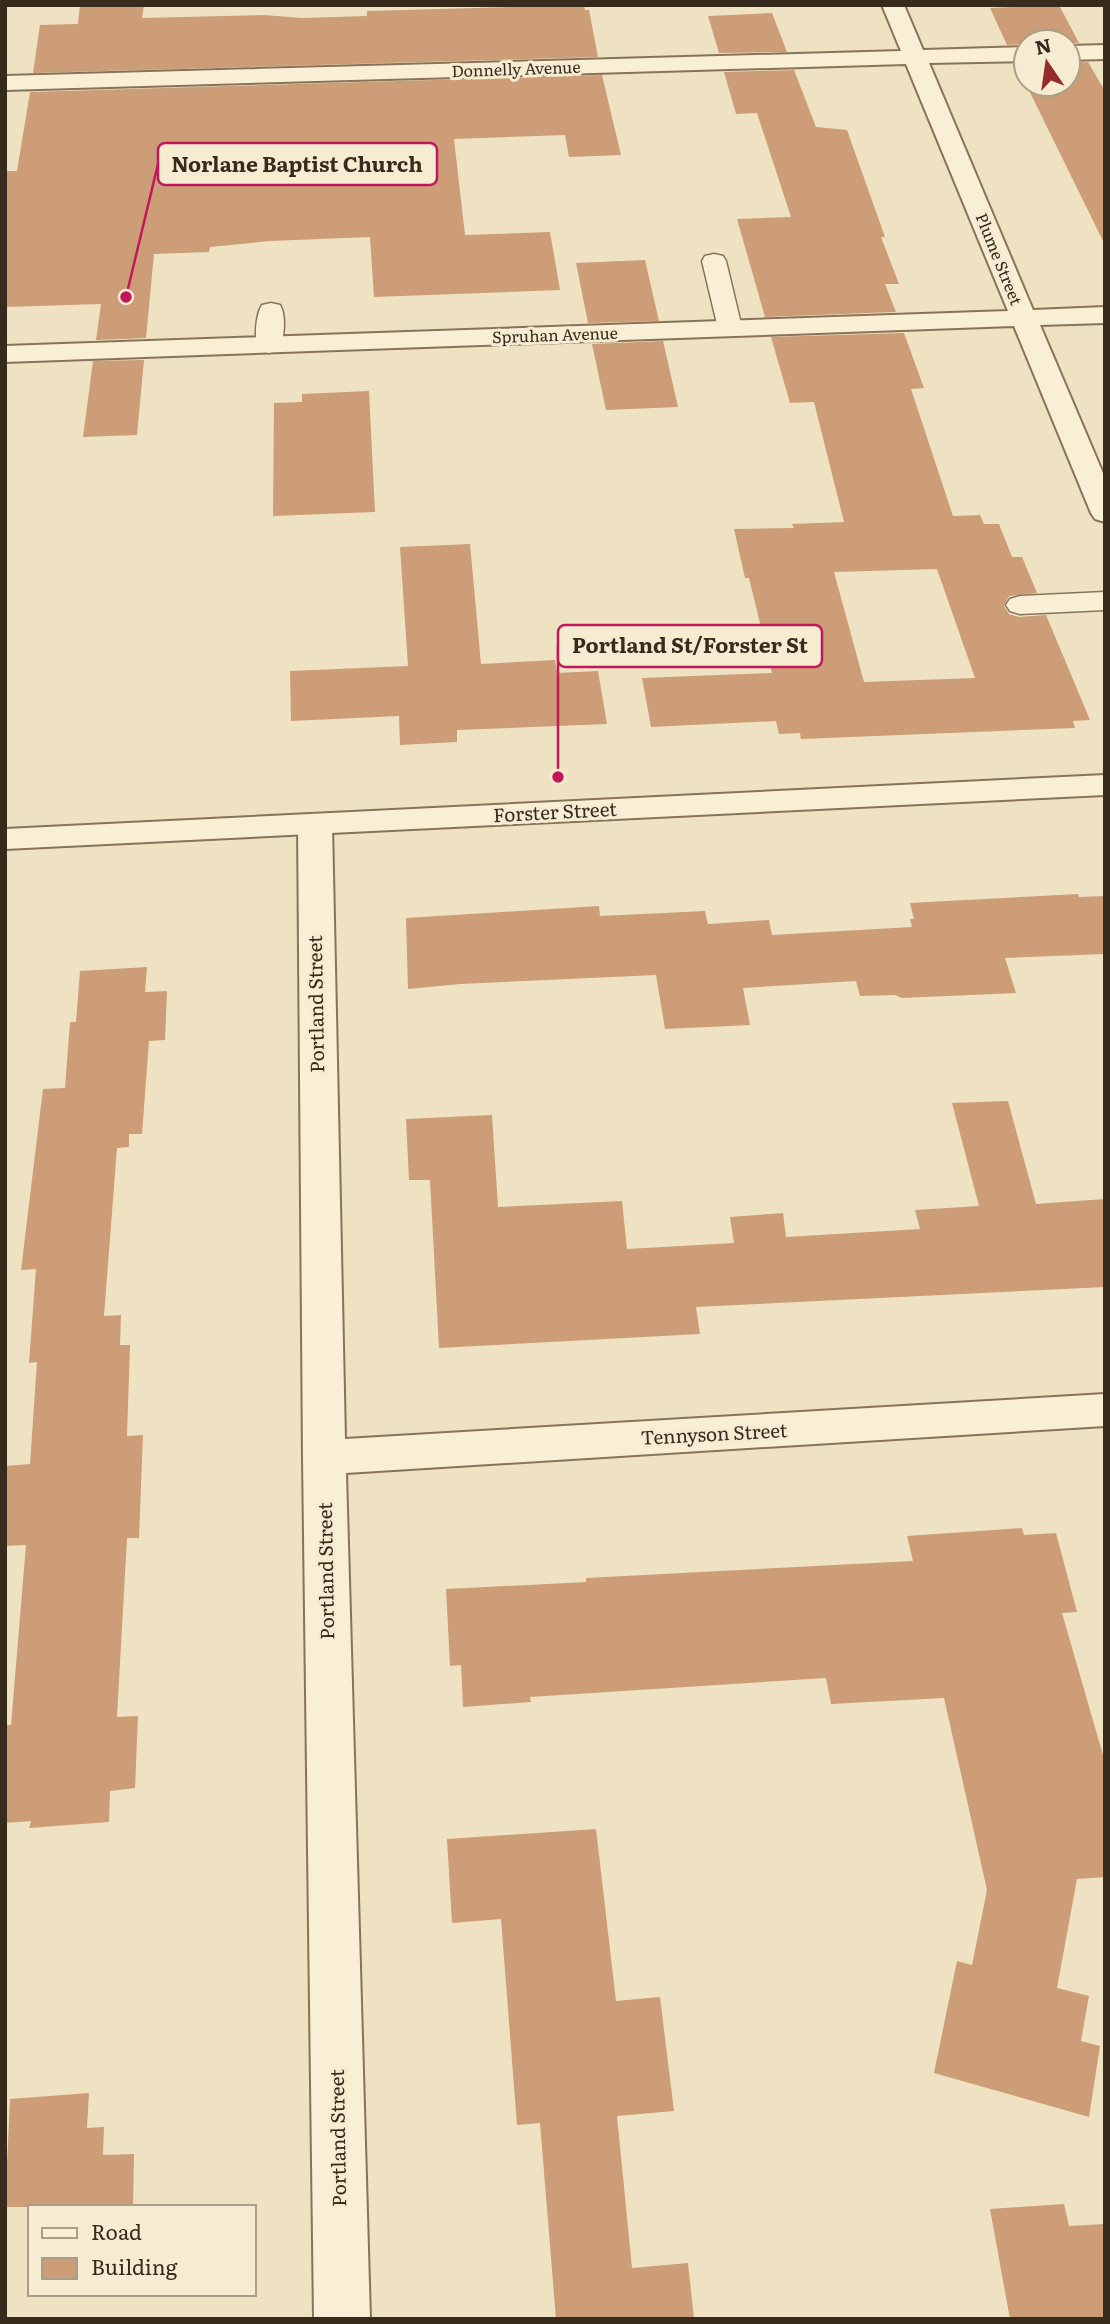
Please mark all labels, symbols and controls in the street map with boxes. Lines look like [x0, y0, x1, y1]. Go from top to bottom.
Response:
north arrow [1012, 28, 1082, 98]
text: N [1032, 30, 1054, 61]
street label: Donnelly Avenue [451, 54, 581, 82]
callout: Norlane Baptist Church [158, 143, 437, 185]
text: Norlane Baptist Church [171, 147, 423, 178]
street label: Plume Street [971, 209, 1030, 309]
street label: Spruhan Avenue [492, 320, 618, 348]
callout: Portland St/Forster St [558, 625, 822, 667]
text: Portland St/Forster St [572, 628, 809, 659]
street label: Forster Street [492, 794, 618, 828]
street label: Portland Street [300, 935, 330, 1073]
street label: Tennyson Street [640, 1415, 788, 1451]
street label: Portland Street [310, 1502, 340, 1640]
street label: Portland Street [322, 2069, 352, 2207]
legend [28, 2205, 256, 2296]
text: Road [91, 2215, 142, 2246]
text: Building [91, 2250, 178, 2281]

